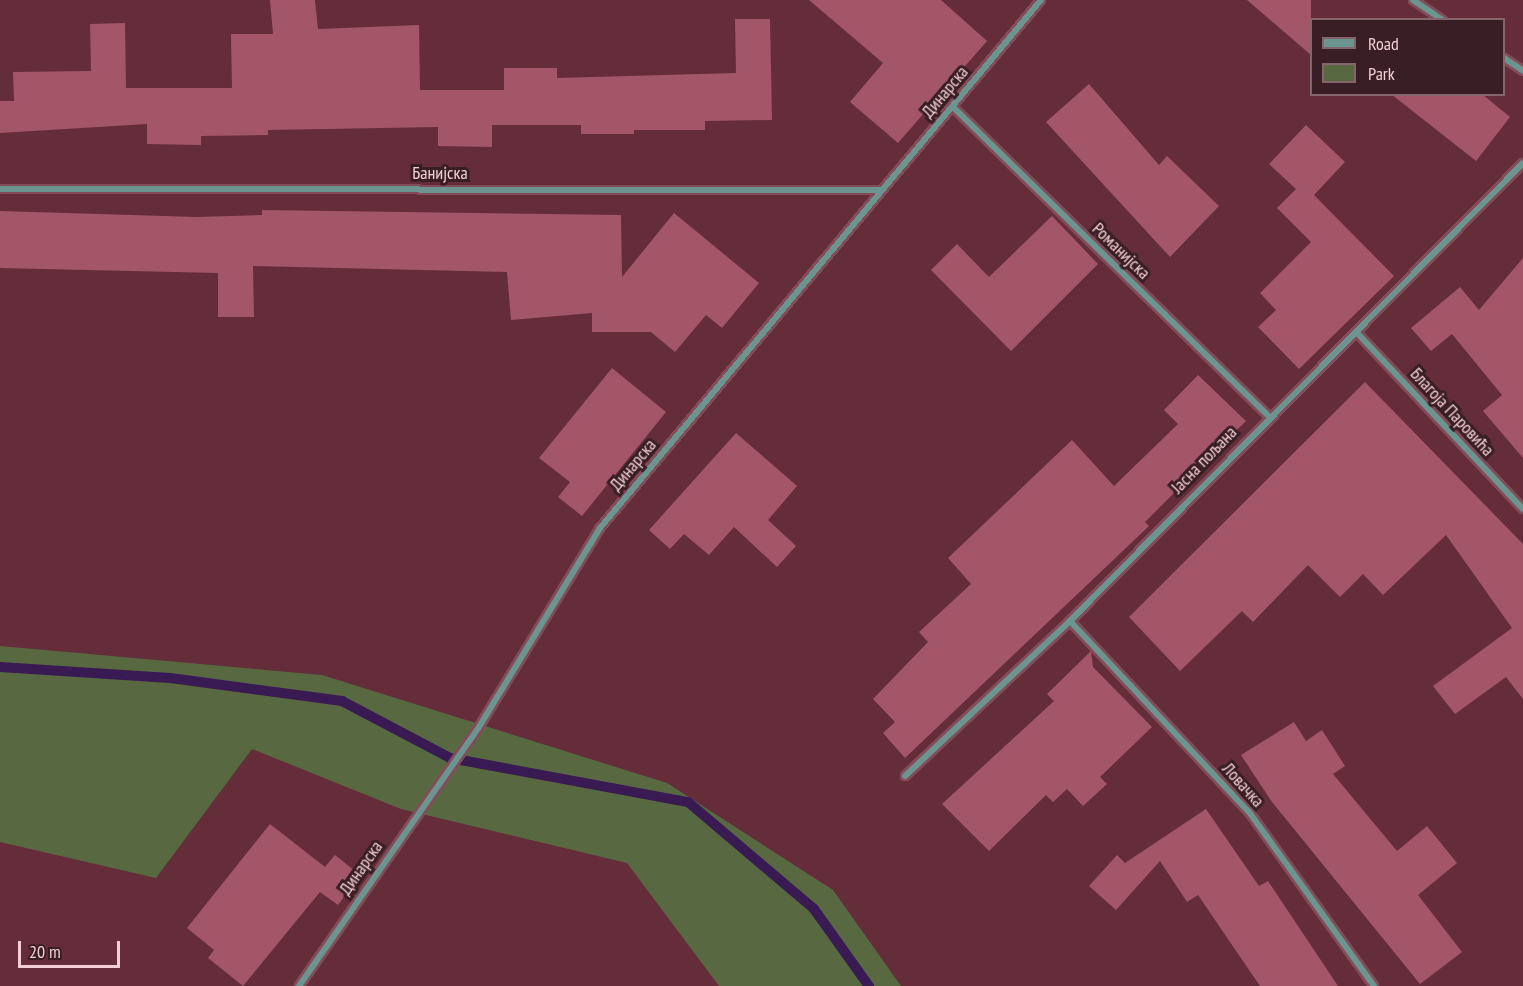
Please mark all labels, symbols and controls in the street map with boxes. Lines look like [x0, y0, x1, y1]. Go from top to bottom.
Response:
legend [1310, 18, 1505, 96]
text: Road [1368, 32, 1399, 55]
street label: Динарска [917, 62, 973, 122]
text: Park [1368, 62, 1395, 85]
street label: Банијска [412, 162, 468, 184]
street label: Романијска [1088, 218, 1154, 284]
street label: Благоја Паровића [1406, 363, 1498, 461]
street label: Јасна пољана [1167, 422, 1241, 498]
street label: Динарска [605, 435, 661, 495]
street label: Ловачка [1217, 758, 1269, 812]
street label: Динарска [335, 837, 387, 899]
scale bar [21, 929, 123, 967]
text: 20 m [29, 940, 61, 963]

